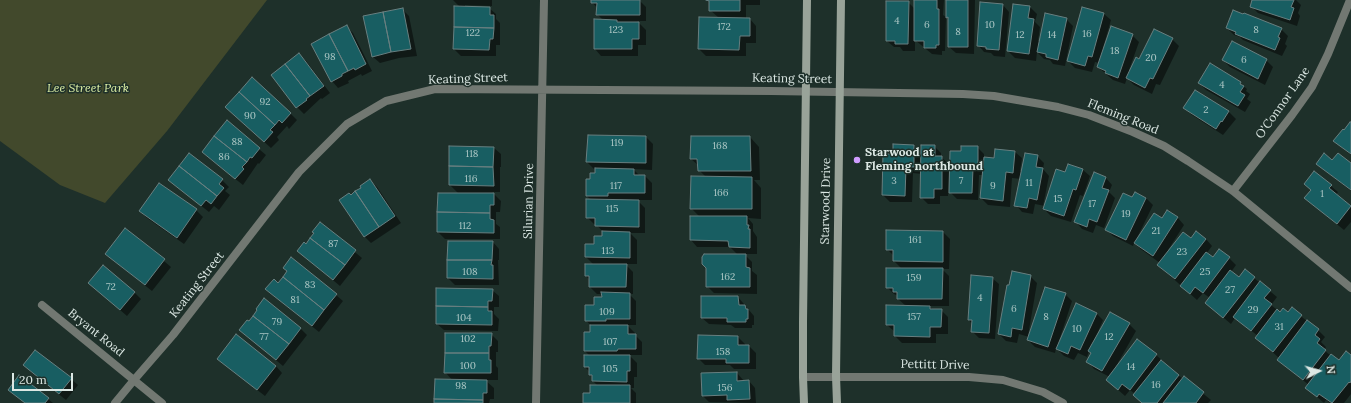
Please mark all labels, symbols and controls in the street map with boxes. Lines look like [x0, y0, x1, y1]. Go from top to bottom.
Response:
house number: 4 [894, 15, 900, 27]
house number: 6 [924, 19, 930, 31]
house number: 10 [985, 19, 995, 31]
house number: 172 [717, 21, 731, 33]
house number: 123 [609, 24, 623, 36]
house number: 8 [1253, 24, 1259, 36]
house number: 8 [955, 26, 961, 38]
house number: 122 [466, 27, 480, 39]
house number: 16 [1082, 28, 1092, 40]
house number: 12 [1015, 29, 1025, 41]
house number: 14 [1047, 29, 1057, 41]
house number: 18 [1110, 45, 1120, 57]
house number: 98 [324, 51, 336, 63]
house number: 20 [1145, 52, 1157, 64]
house number: 6 [1241, 54, 1247, 66]
street label: O'Connor Lane [1253, 64, 1313, 142]
street label: Keating Street [428, 70, 508, 88]
street label: Keating Street [752, 71, 832, 87]
house number: 4 [1219, 79, 1225, 91]
park label: Lee Street Park [47, 82, 129, 96]
house number: 92 [259, 96, 271, 108]
street label: Fleming Road [1085, 96, 1161, 138]
house number: 2 [1203, 104, 1209, 116]
house number: 90 [244, 110, 256, 122]
house number: 88 [231, 136, 243, 148]
house number: 119 [610, 137, 624, 149]
house number: 168 [712, 140, 728, 152]
place label: Starwood at Fleming northbound [865, 146, 983, 174]
house number: 118 [466, 148, 478, 160]
house number: 86 [218, 151, 230, 163]
marker: Starwood at Fleming northbound [852, 155, 862, 165]
street label: Starwood Drive [818, 158, 834, 244]
street label: Silurian Drive [521, 163, 537, 239]
house number: 116 [464, 173, 478, 185]
house number: 3 [891, 175, 897, 187]
house number: 7 [959, 175, 963, 187]
house number: 11 [1025, 177, 1033, 189]
house number: 117 [610, 180, 622, 192]
house number: 9 [990, 180, 996, 192]
house number: 166 [713, 187, 729, 199]
house number: 1 [1320, 188, 1324, 200]
house number: 15 [1053, 193, 1063, 205]
house number: 17 [1088, 198, 1096, 210]
house number: 115 [606, 203, 618, 215]
house number: 19 [1121, 208, 1131, 220]
house number: 112 [459, 220, 471, 232]
house number: 21 [1151, 225, 1161, 237]
house number: 161 [908, 234, 922, 246]
house number: 87 [328, 238, 338, 250]
house number: 113 [602, 245, 614, 257]
house number: 23 [1177, 246, 1187, 258]
street label: Keating Street [167, 249, 227, 321]
house number: 108 [462, 266, 478, 278]
house number: 25 [1200, 266, 1210, 278]
house number: 162 [721, 271, 735, 283]
house number: 159 [907, 272, 921, 284]
house number: 83 [304, 279, 316, 291]
house number: 72 [106, 281, 116, 293]
house number: 27 [1225, 284, 1235, 296]
house number: 4 [977, 292, 983, 304]
house number: 81 [290, 294, 300, 306]
house number: 6 [1011, 303, 1017, 315]
house number: 29 [1247, 304, 1259, 316]
street label: Bryant Road [65, 306, 127, 360]
house number: 109 [599, 306, 615, 318]
house number: 157 [907, 311, 921, 323]
house number: 8 [1043, 311, 1049, 323]
house number: 104 [456, 312, 472, 324]
house number: 79 [272, 316, 282, 328]
house number: 31 [1274, 321, 1284, 333]
house number: 10 [1072, 323, 1082, 335]
house number: 77 [259, 331, 269, 343]
house number: 12 [1104, 331, 1114, 343]
house number: 102 [460, 333, 476, 345]
house number: 107 [603, 336, 617, 348]
house number: 158 [716, 346, 730, 358]
north arrow [1299, 351, 1339, 391]
street label: Pettitt Drive [900, 357, 970, 373]
house number: 100 [460, 360, 476, 372]
house number: 14 [1126, 361, 1136, 373]
house number: 105 [602, 363, 618, 375]
scale bar [14, 365, 75, 391]
text: N [1324, 365, 1338, 375]
text: 20 m [19, 372, 47, 387]
house number: 16 [1151, 379, 1161, 391]
house number: 98 [455, 380, 467, 392]
house number: 156 [718, 382, 732, 394]

